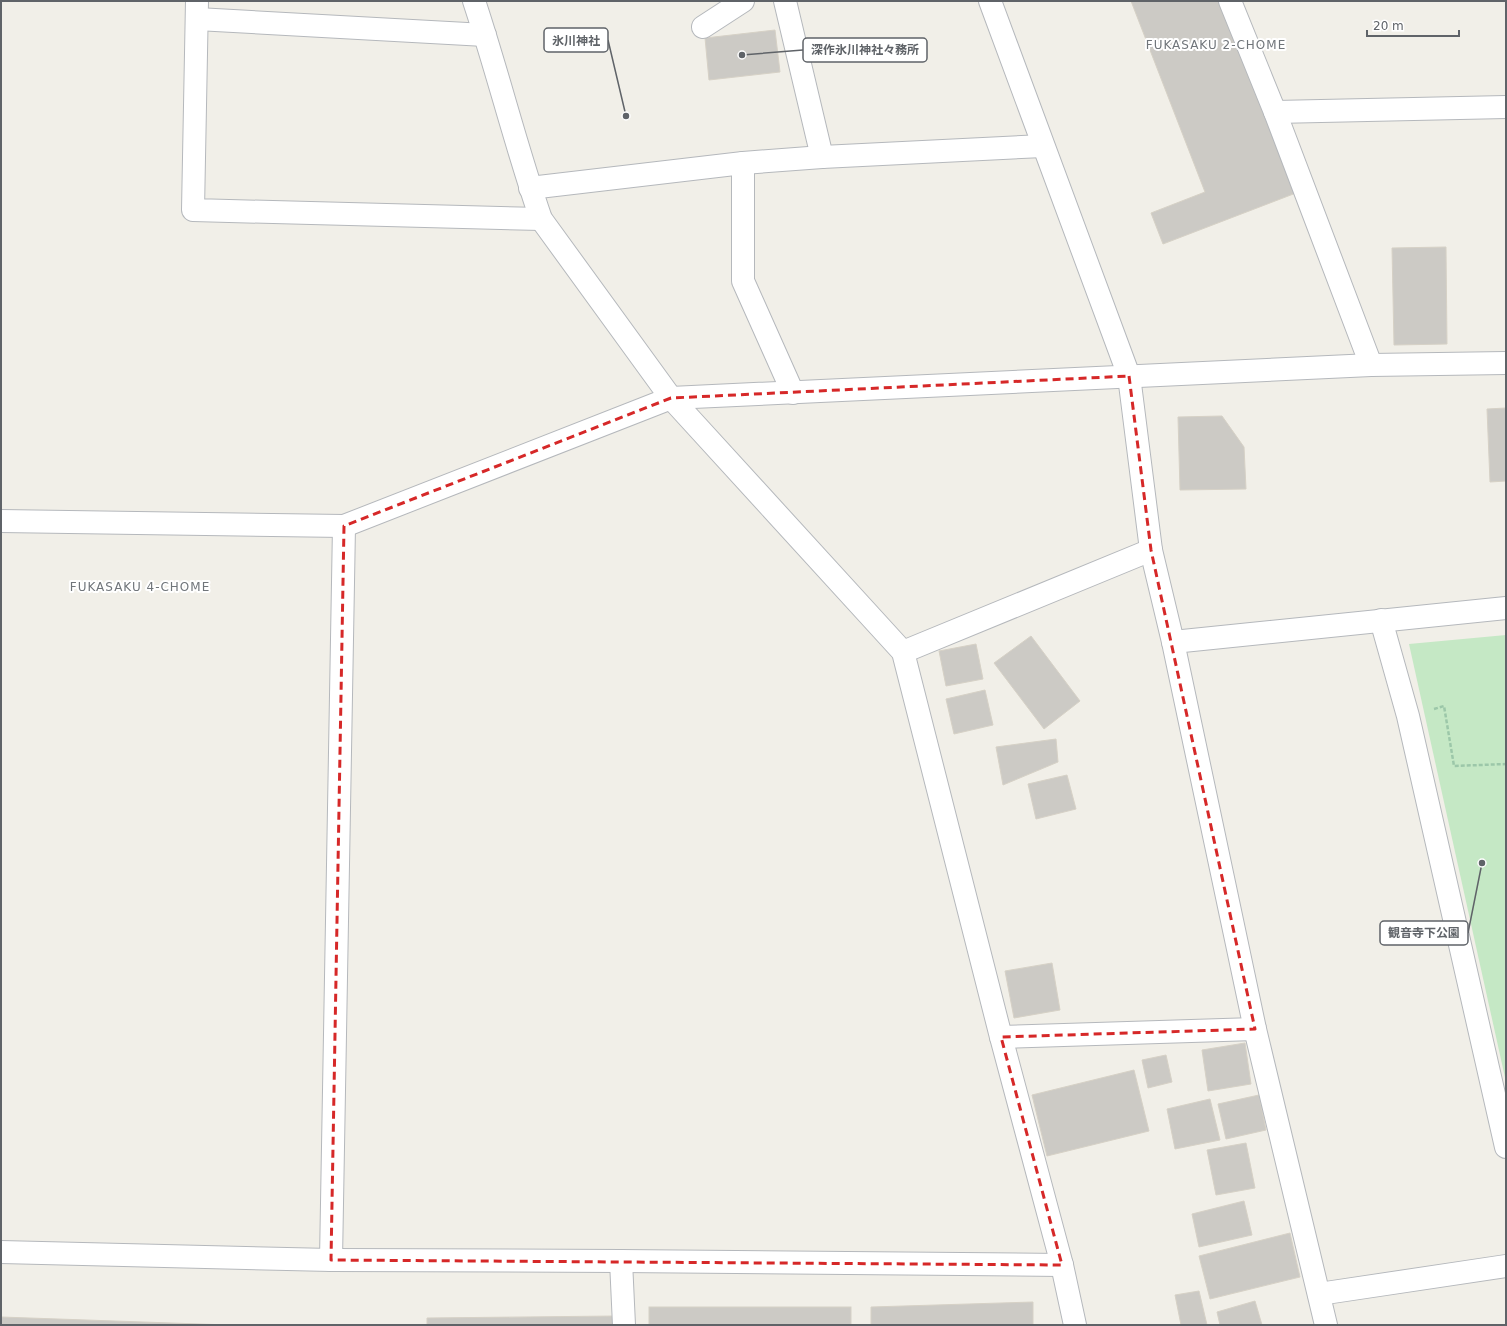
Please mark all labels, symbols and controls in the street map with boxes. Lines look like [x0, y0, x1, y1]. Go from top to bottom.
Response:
scale bar [1367, 12, 1459, 38]
text: 20 m [1373, 19, 1404, 33]
callout: 氷川神社 [544, 28, 608, 52]
text: 氷川神社 [552, 34, 600, 48]
callout: 深作氷川神社々務所 [803, 38, 927, 62]
district label: FUKASAKU 2-CHOME [1146, 38, 1286, 52]
text: 深作氷川神社々務所 [811, 43, 919, 57]
district label: FUKASAKU 4-CHOME [70, 580, 210, 594]
callout: 観音寺下公園 [1380, 921, 1468, 945]
text: 観音寺下公園 [1388, 926, 1460, 940]

